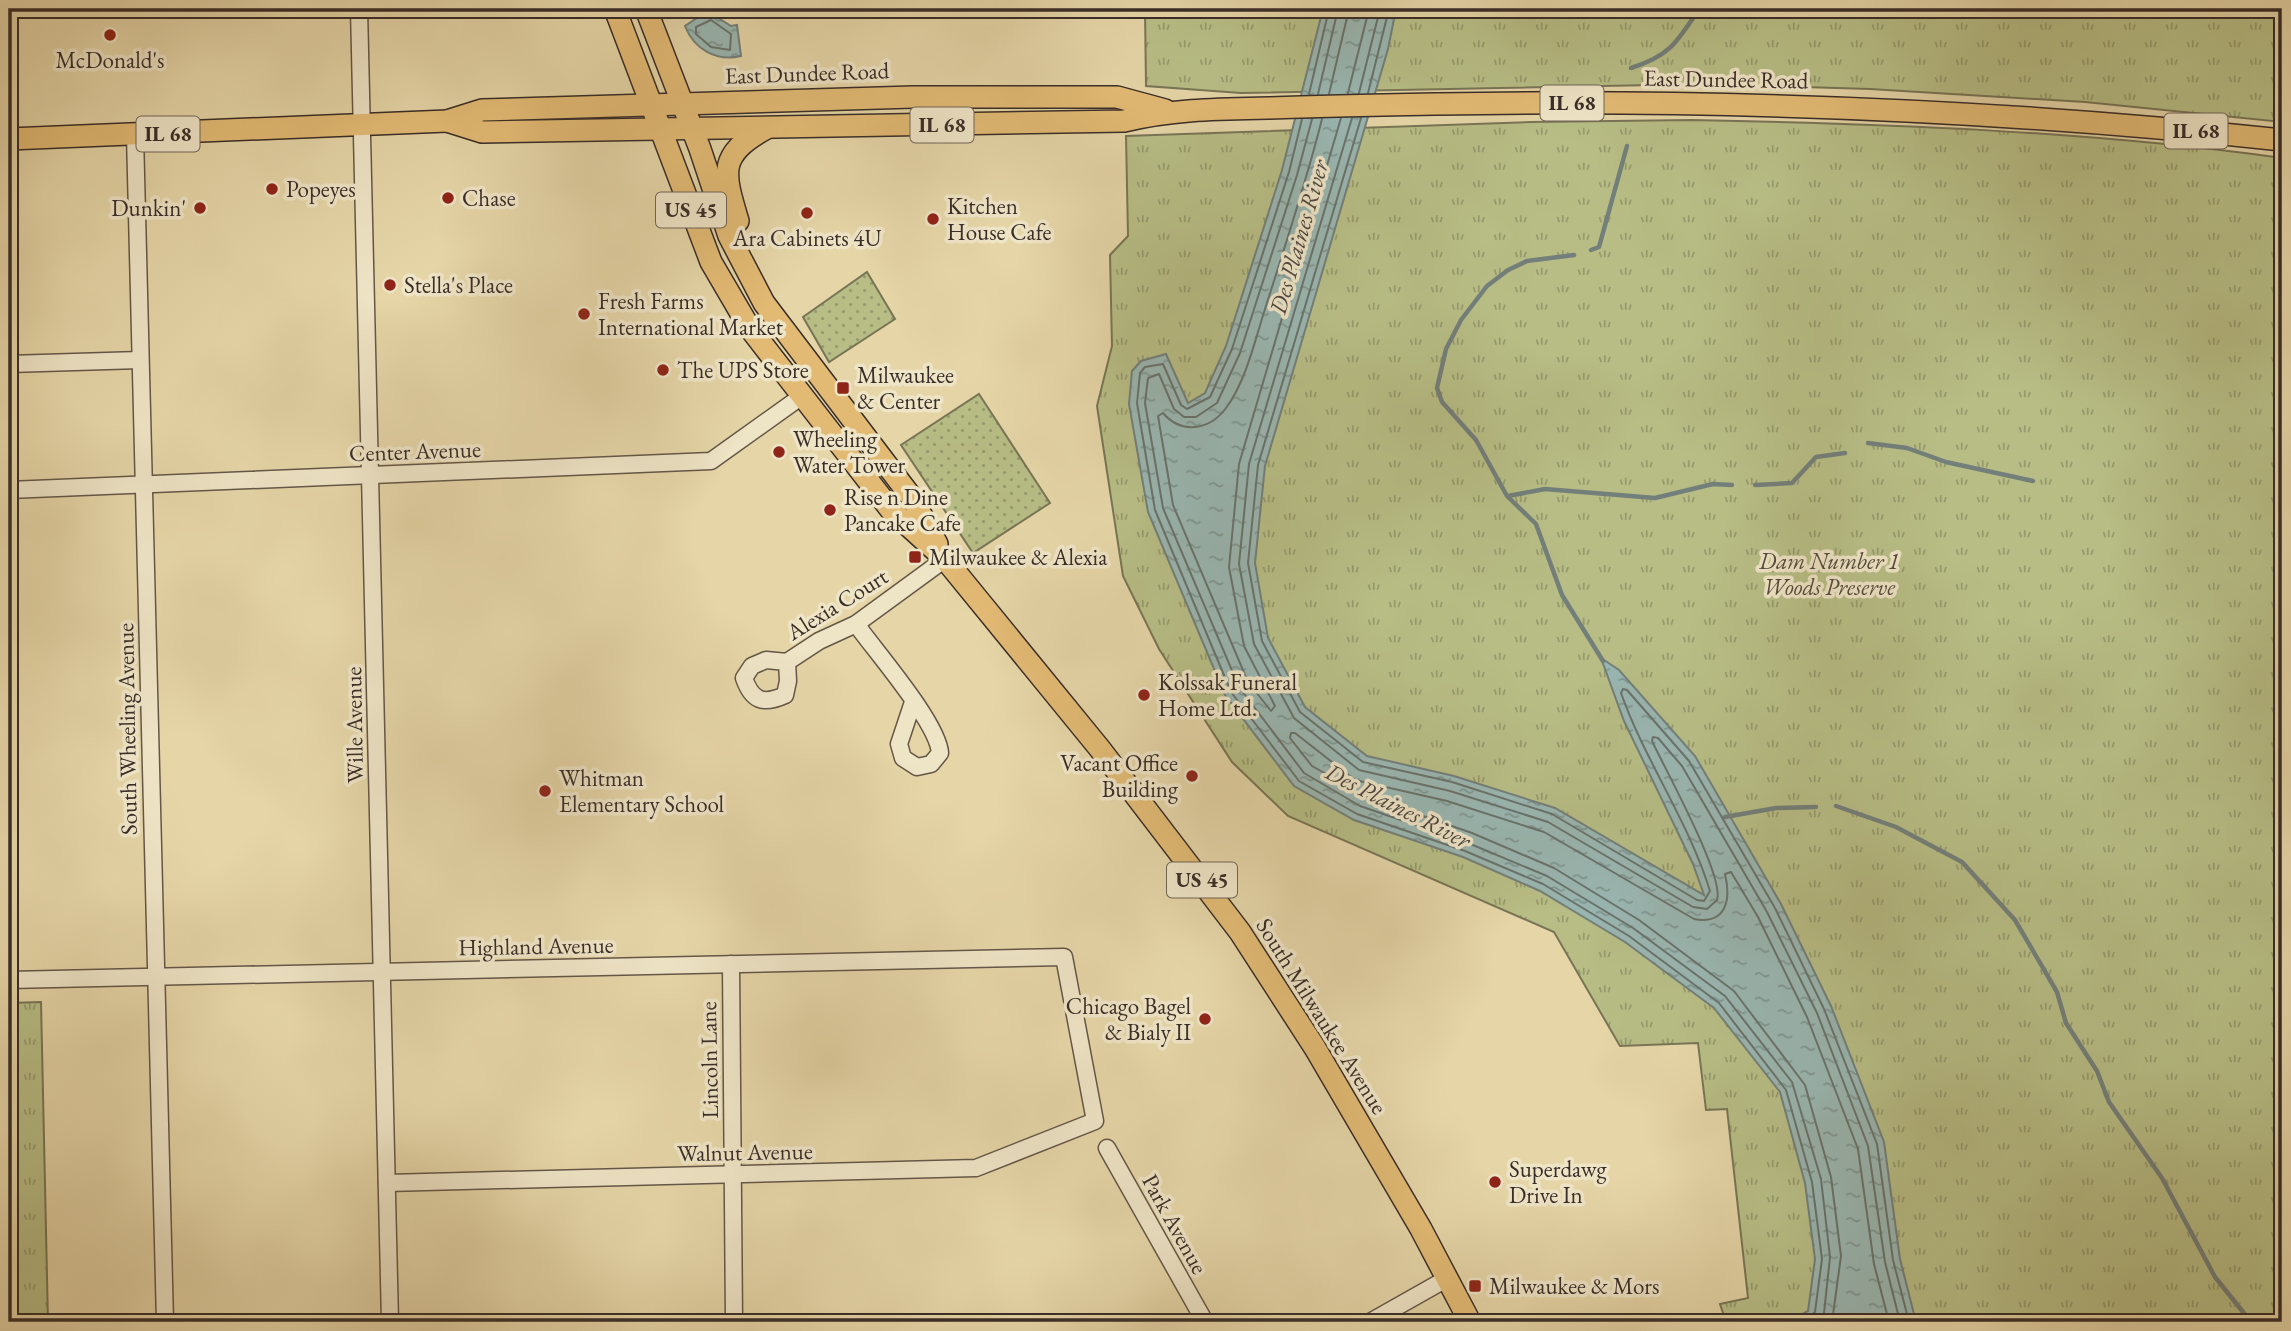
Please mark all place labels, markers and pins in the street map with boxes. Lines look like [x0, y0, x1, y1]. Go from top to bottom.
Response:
marker: McDonald's [102, 27, 118, 43]
place label: McDonald's [56, 45, 164, 75]
place label: Popeyes [286, 174, 356, 204]
marker: Popeyes [264, 181, 280, 197]
place label: Chase [462, 183, 516, 213]
marker: Chase [440, 190, 456, 206]
place label: Kitchen House Cafe [947, 191, 1051, 247]
place label: Dunkin' [111, 193, 186, 223]
marker: Dunkin' [192, 200, 208, 216]
marker: Ara Cabinets 4U [799, 205, 815, 221]
marker: Kitchen House Cafe [925, 211, 941, 227]
place label: Ara Cabinets 4U [732, 223, 881, 253]
place label: Stella's Place [404, 270, 513, 300]
marker: Stella's Place [382, 277, 398, 293]
place label: Fresh Farms International Market [598, 286, 784, 342]
marker: Fresh Farms International Market [576, 306, 592, 322]
place label: The UPS Store [677, 355, 809, 385]
place label: Milwaukee & Center [857, 360, 954, 416]
marker: The UPS Store [655, 362, 671, 378]
marker: Milwaukee & Center [835, 380, 851, 396]
place label: Wheeling Water Tower [793, 424, 906, 480]
marker: Wheeling Water Tower [771, 444, 787, 460]
place label: Rise n Dine Pancake Cafe [844, 482, 961, 538]
marker: Rise n Dine Pancake Cafe [822, 502, 838, 518]
place label: Milwaukee & Alexia [929, 542, 1108, 572]
marker: Milwaukee & Alexia [907, 549, 923, 565]
place label: Kolssak Funeral Home Ltd. [1158, 667, 1298, 723]
marker: Kolssak Funeral Home Ltd. [1136, 687, 1152, 703]
place label: Vacant Office Building [1060, 748, 1179, 804]
place label: Whitman Elementary School [559, 763, 725, 819]
marker: Vacant Office Building [1184, 768, 1200, 784]
marker: Whitman Elementary School [537, 783, 553, 799]
place label: Chicago Bagel & Bialy II [1066, 991, 1191, 1047]
marker: Chicago Bagel & Bialy II [1197, 1011, 1213, 1027]
place label: Superdawg Drive In [1509, 1154, 1608, 1210]
marker: Superdawg Drive In [1487, 1174, 1503, 1190]
place label: Milwaukee & Mors [1489, 1271, 1659, 1301]
marker: Milwaukee & Mors [1467, 1278, 1483, 1294]

